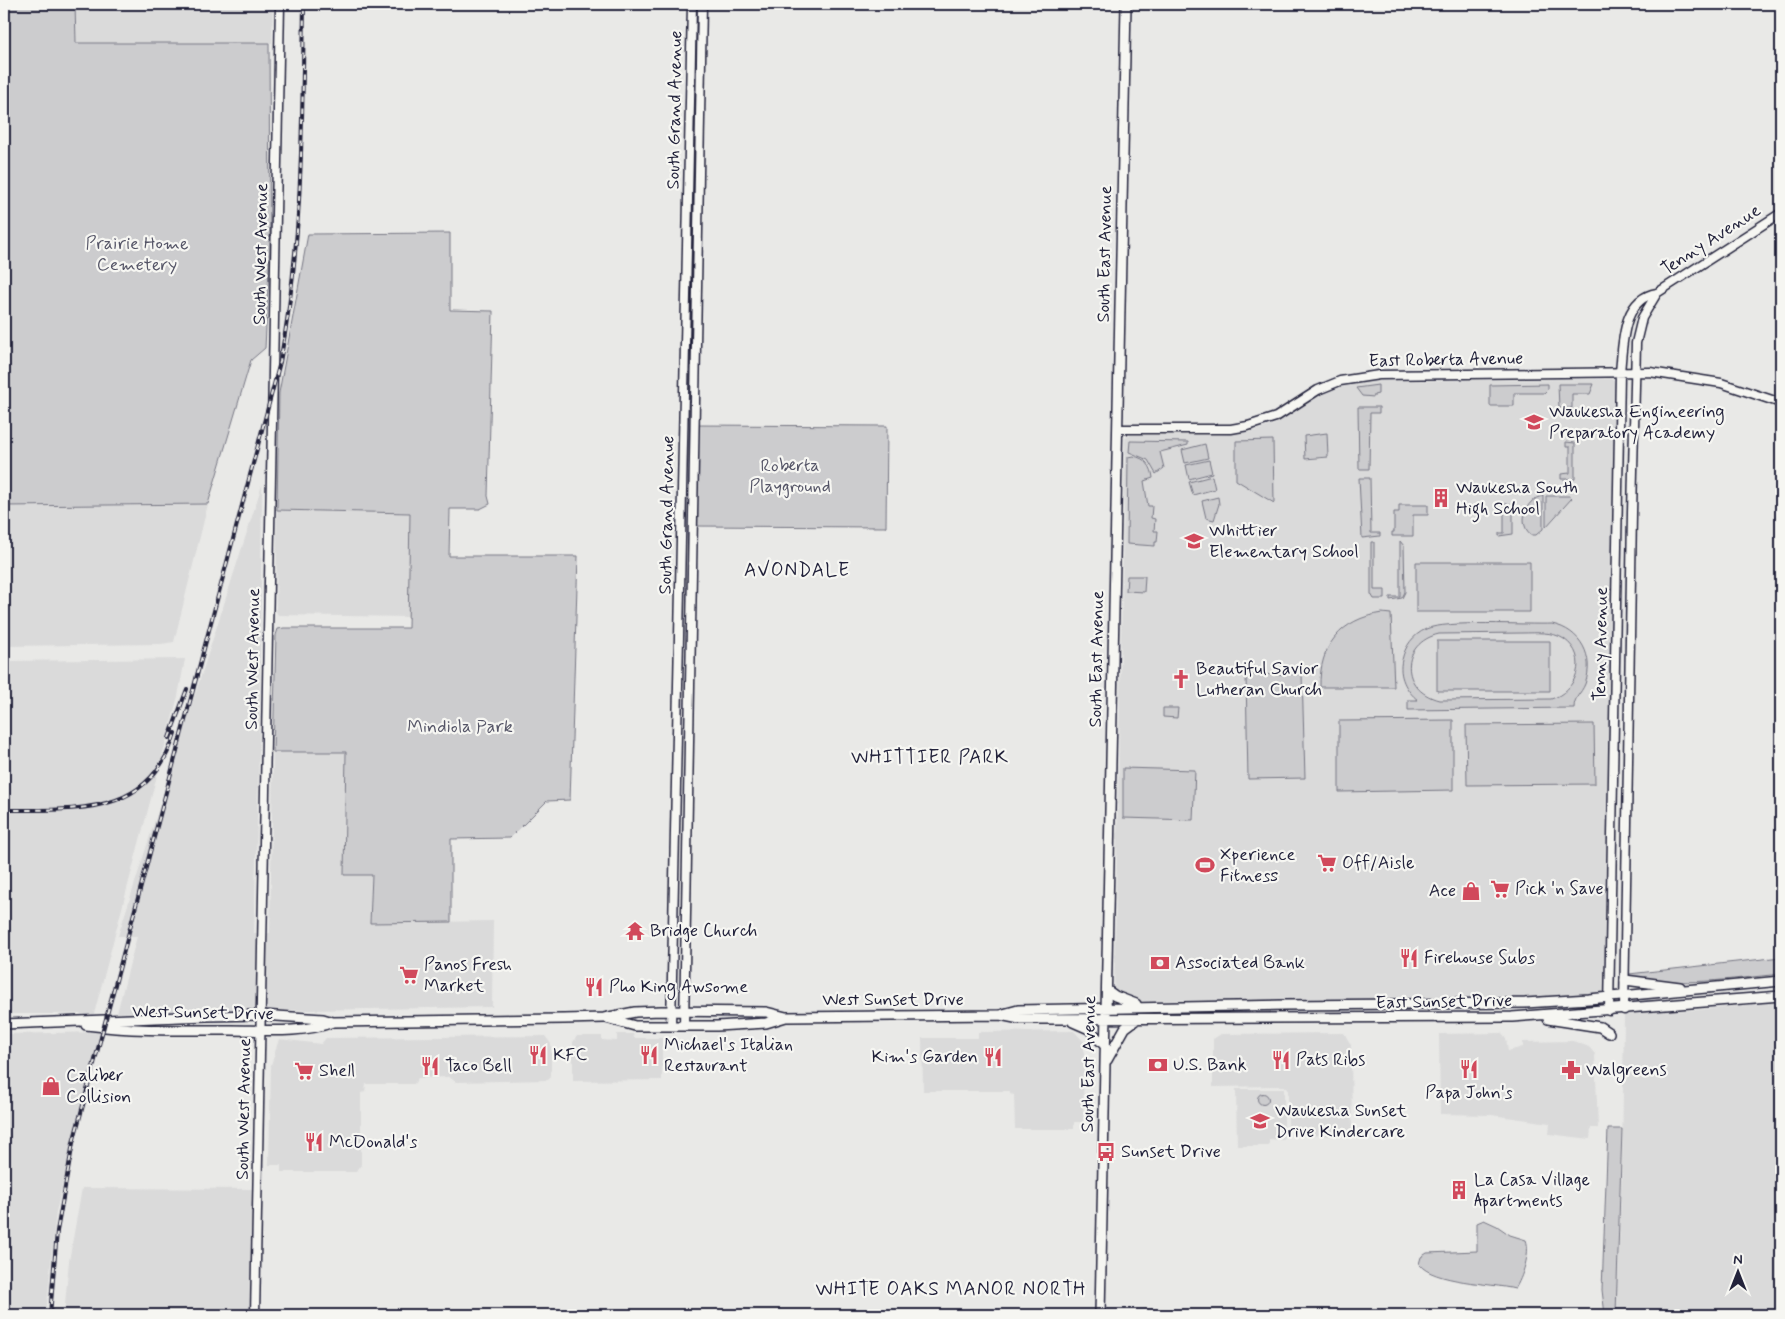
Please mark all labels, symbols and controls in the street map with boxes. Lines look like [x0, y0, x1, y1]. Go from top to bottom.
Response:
street label: South Grand Avenue [662, 30, 688, 190]
street label: South West Avenue [248, 183, 274, 325]
street label: South East Avenue [1092, 185, 1118, 323]
street label: Tenny Avenue [1656, 199, 1766, 281]
park label: Prairie Home Cemetery [85, 232, 189, 277]
street label: East Roberta Avenue [1369, 347, 1523, 373]
place label: Waukesha Engineering Preparatory Academy [1549, 400, 1725, 445]
school or university icon: Waukesha Engineering Preparatory Academy [1523, 411, 1545, 433]
street label: South Grand Avenue [654, 435, 680, 595]
park label: Roberta Playground [749, 454, 831, 499]
place label: Waukesha South High School [1456, 476, 1578, 523]
building icon: Waukesha South High School [1430, 487, 1452, 509]
place label: Whittier Elementary School [1209, 519, 1359, 564]
school or university icon: Whittier Elementary School [1183, 530, 1205, 552]
district label: AVONDALE [744, 558, 850, 583]
street label: Tenny Avenue [1588, 586, 1614, 701]
street label: South West Avenue [240, 588, 266, 730]
street label: South East Avenue [1084, 590, 1110, 728]
place label: Beautiful Savior Lutheran Church [1196, 657, 1322, 702]
church icon: Beautiful Savior Lutheran Church [1170, 668, 1192, 690]
park label: Mindiola Park [407, 715, 513, 739]
district label: WHITTIER PARK [851, 745, 1009, 770]
place label: Xperience Fitness [1220, 843, 1296, 888]
place label: Off/Aisle [1342, 851, 1414, 875]
supermarket icon: Off/Aisle [1316, 852, 1338, 874]
sports icon: Xperience Fitness [1194, 854, 1216, 876]
place label: Pick 'n Save [1515, 877, 1604, 901]
supermarket icon: Pick 'n Save [1489, 878, 1511, 900]
place label: Ace [1429, 879, 1456, 903]
shop icon: Ace [1460, 880, 1482, 902]
place label: Bridge Church [650, 919, 757, 943]
temple icon: Bridge Church [624, 920, 646, 942]
place label: Firehouse Subs [1424, 946, 1535, 970]
restaurant icon: Firehouse Subs [1398, 947, 1420, 969]
place label: Associated Bank [1175, 951, 1305, 975]
bank icon: Associated Bank [1149, 952, 1171, 974]
place label: Panos Fresh Market [424, 953, 512, 998]
supermarket icon: Panos Fresh Market [398, 964, 420, 986]
place label: Pho King Awsome [609, 975, 748, 1000]
restaurant icon: Pho King Awsome [583, 976, 605, 998]
street label: West Sunset Drive [822, 988, 964, 1012]
street label: East Sunset Drive [1376, 989, 1512, 1015]
street label: South East Avenue [1076, 995, 1102, 1133]
street label: West Sunset Drive [132, 1000, 274, 1026]
place label: Michael's Italian Restaurant [664, 1033, 793, 1078]
street label: South West Avenue [231, 1038, 257, 1180]
place label: KFC [553, 1043, 587, 1067]
restaurant icon: KFC [527, 1044, 549, 1066]
restaurant icon: Michael's Italian Restaurant [638, 1044, 660, 1066]
place label: Kim's Garden [872, 1045, 978, 1069]
restaurant icon: Kim's Garden [982, 1046, 1004, 1068]
place label: Pats Ribs [1296, 1048, 1365, 1072]
restaurant icon: Pats Ribs [1270, 1049, 1292, 1071]
place label: U.S. Bank [1173, 1053, 1247, 1077]
place label: Taco Bell [445, 1054, 512, 1078]
bank icon: U.S. Bank [1147, 1054, 1169, 1076]
restaurant icon: Taco Bell [419, 1055, 441, 1077]
restaurant icon: Papa John's [1458, 1058, 1480, 1080]
place label: Walgreens [1586, 1058, 1667, 1083]
place label: Shell [319, 1059, 355, 1083]
pharmacy icon: Walgreens [1560, 1059, 1582, 1081]
supermarket icon: Shell [293, 1060, 315, 1082]
place label: Caliber Collision [66, 1064, 131, 1109]
shop icon: Caliber Collision [40, 1075, 62, 1097]
place label: Papa John's [1425, 1081, 1513, 1105]
place label: Waukesha Sunset Drive Kindercare [1275, 1099, 1407, 1144]
school or university icon: Waukesha Sunset Drive Kindercare [1249, 1110, 1271, 1132]
place label: McDonald's [329, 1130, 417, 1154]
restaurant icon: McDonald's [303, 1131, 325, 1153]
place label: Sunset Drive [1121, 1140, 1221, 1164]
bus stop icon: Sunset Drive [1095, 1141, 1117, 1163]
place label: La Casa Village Apartments [1474, 1168, 1590, 1214]
building icon: La Casa Village Apartments [1448, 1179, 1470, 1201]
north arrow [1712, 1246, 1762, 1296]
text: N [1733, 1251, 1743, 1269]
district label: WHITE OAKS MANOR NORTH [816, 1277, 1086, 1302]

